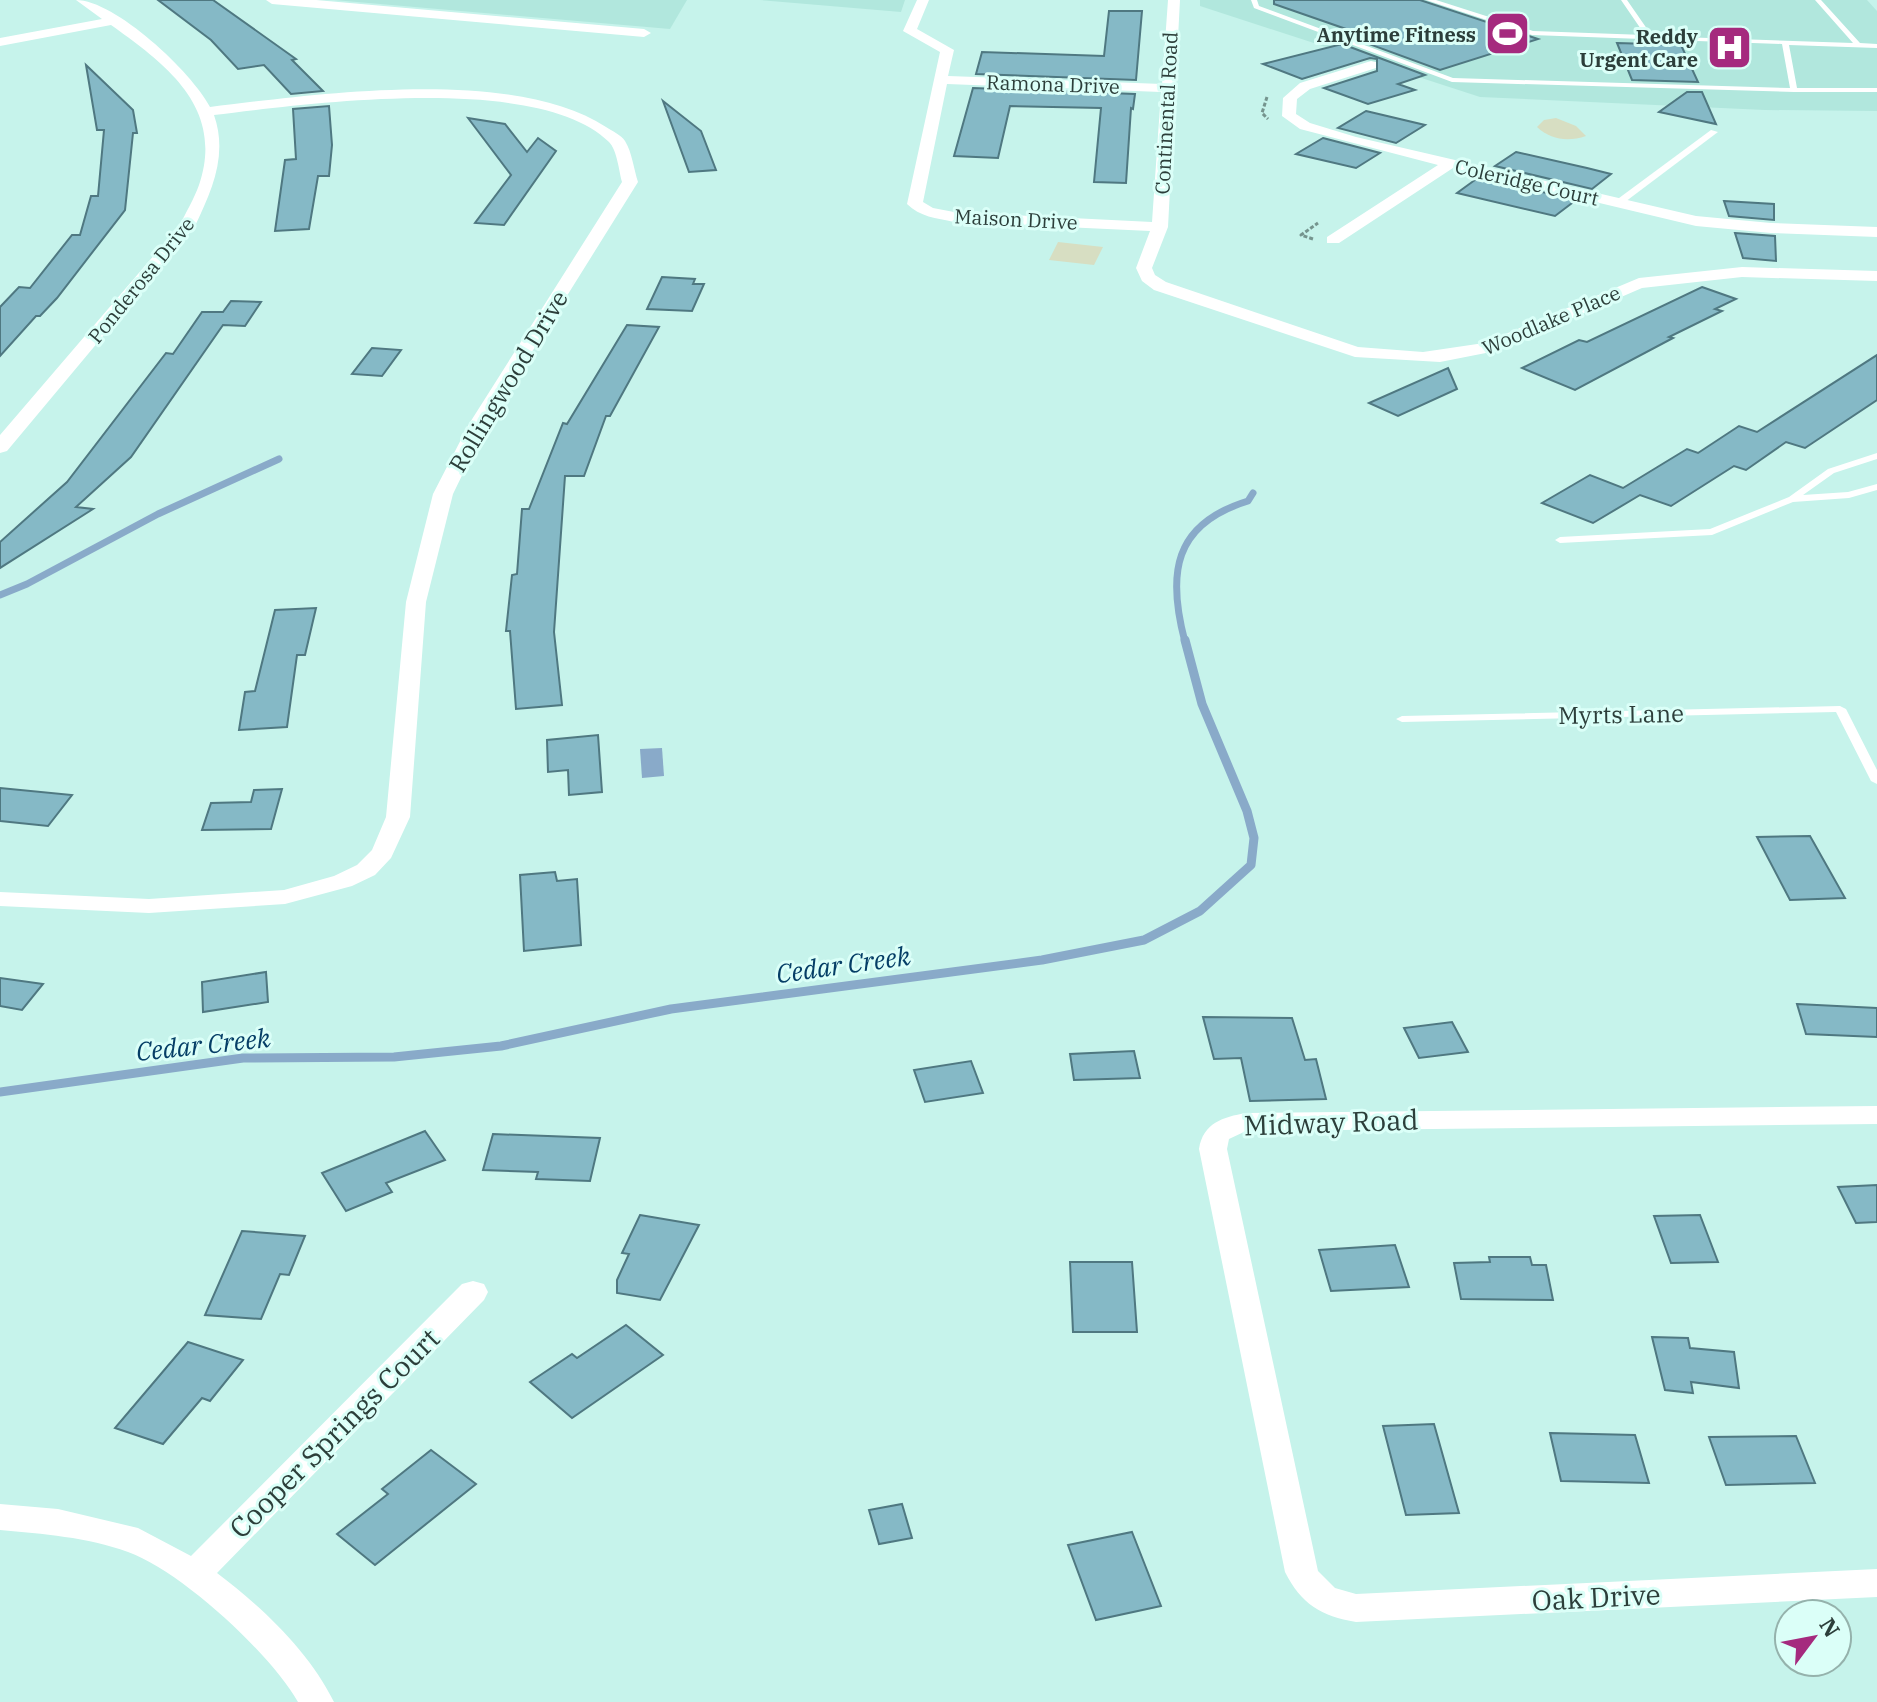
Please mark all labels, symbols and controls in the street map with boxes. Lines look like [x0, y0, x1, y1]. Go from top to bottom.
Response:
sports icon: Anytime Fitness [1483, 10, 1531, 58]
place label: Anytime Fitness [1317, 21, 1476, 48]
place label: Reddy Urgent Care [1579, 23, 1699, 73]
hospital icon: Reddy Urgent Care [1705, 24, 1753, 72]
street label: Continental Road [1148, 31, 1184, 195]
street label: Ramona Drive [986, 68, 1120, 100]
street label: Coleridge Court [1452, 152, 1602, 212]
street label: Maison Drive [954, 202, 1078, 236]
street label: Ponderosa Drive [82, 211, 200, 349]
street label: Woodlake Place [1478, 279, 1624, 361]
street label: Rollingwood Drive [441, 284, 575, 478]
street label: Myrts Lane [1558, 697, 1684, 731]
water label: Cedar Creek [774, 938, 912, 990]
water label: Cedar Creek [134, 1020, 272, 1068]
street label: Midway Road [1243, 1100, 1419, 1144]
street label: Cooper Springs Court [221, 1320, 447, 1546]
street label: Oak Drive [1531, 1575, 1661, 1619]
north arrow [1773, 1598, 1853, 1678]
text: N [1813, 1612, 1847, 1642]

